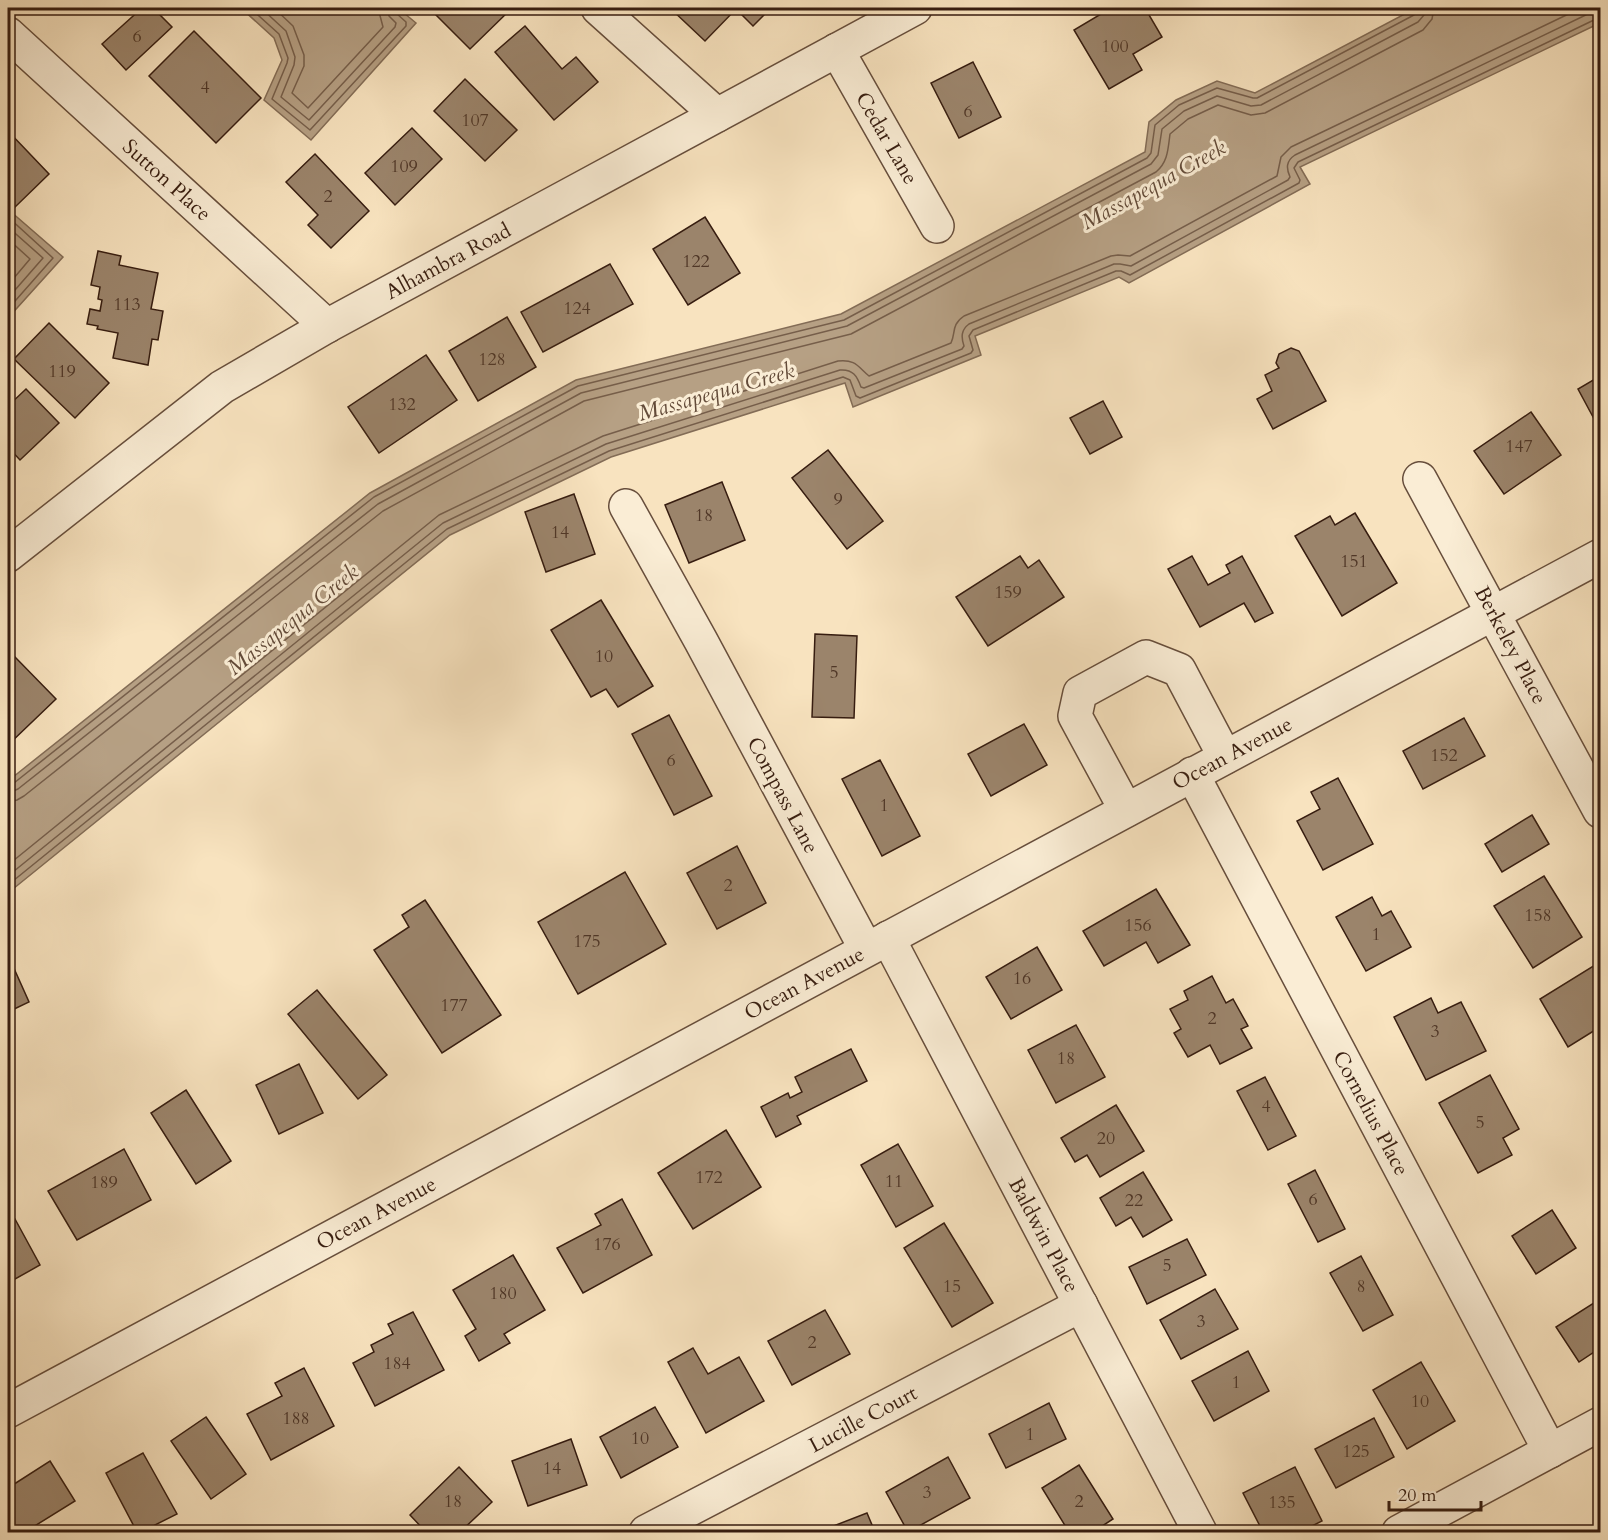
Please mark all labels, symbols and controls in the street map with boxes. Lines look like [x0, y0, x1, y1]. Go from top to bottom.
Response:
house number: 6 [132, 24, 142, 49]
house number: 100 [1101, 34, 1129, 59]
house number: 4 [200, 75, 210, 100]
street label: Cedar Lane [848, 87, 925, 190]
house number: 6 [963, 99, 973, 124]
house number: 107 [461, 108, 489, 133]
water label: Massapequa Creek [1075, 132, 1232, 237]
street label: Sutton Place [116, 133, 217, 228]
house number: 109 [390, 154, 418, 179]
house number: 2 [323, 184, 333, 209]
street label: Alhambra Road [380, 216, 516, 307]
house number: 122 [682, 249, 710, 274]
house number: 113 [113, 292, 141, 317]
house number: 124 [563, 296, 591, 321]
house number: 128 [478, 347, 506, 372]
water label: Massapequa Creek [634, 355, 798, 429]
house number: 119 [48, 359, 76, 384]
house number: 132 [388, 392, 416, 417]
house number: 147 [1505, 434, 1533, 459]
house number: 9 [833, 487, 843, 512]
house number: 18 [695, 503, 713, 528]
house number: 14 [551, 520, 569, 545]
house number: 151 [1340, 549, 1368, 574]
water label: Massapequa Creek [220, 557, 365, 682]
house number: 159 [994, 580, 1022, 605]
street label: Berkeley Place [1467, 581, 1554, 709]
house number: 10 [595, 644, 613, 669]
house number: 5 [829, 660, 839, 685]
street label: Ocean Avenue [1167, 710, 1297, 797]
street label: Compass Lane [740, 732, 825, 859]
house number: 152 [1430, 743, 1458, 768]
house number: 6 [666, 748, 676, 773]
house number: 1 [879, 793, 889, 818]
house number: 2 [723, 873, 733, 898]
house number: 158 [1524, 903, 1552, 928]
house number: 156 [1124, 913, 1152, 938]
house number: 1 [1371, 922, 1381, 947]
house number: 175 [573, 929, 601, 954]
street label: Ocean Avenue [739, 940, 869, 1027]
house number: 16 [1013, 966, 1031, 991]
house number: 177 [440, 993, 468, 1018]
house number: 2 [1207, 1006, 1217, 1031]
house number: 3 [1430, 1019, 1440, 1044]
house number: 18 [1057, 1046, 1075, 1071]
street label: Cornelius Place [1325, 1046, 1416, 1181]
house number: 4 [1261, 1094, 1271, 1119]
house number: 5 [1475, 1110, 1485, 1135]
house number: 20 [1097, 1126, 1115, 1151]
house number: 172 [695, 1165, 723, 1190]
house number: 11 [885, 1169, 903, 1194]
house number: 189 [90, 1170, 118, 1195]
street label: Ocean Avenue [311, 1170, 441, 1257]
street label: Baldwin Place [1001, 1173, 1086, 1298]
house number: 6 [1308, 1187, 1318, 1212]
house number: 22 [1125, 1188, 1143, 1213]
house number: 176 [593, 1232, 621, 1257]
house number: 5 [1162, 1253, 1172, 1278]
house number: 15 [943, 1274, 961, 1299]
house number: 8 [1356, 1274, 1366, 1299]
house number: 180 [489, 1281, 517, 1306]
house number: 3 [1196, 1309, 1206, 1334]
house number: 2 [807, 1330, 817, 1355]
house number: 184 [383, 1351, 411, 1376]
house number: 1 [1231, 1370, 1241, 1395]
street label: Lucille Court [804, 1379, 923, 1460]
house number: 10 [1411, 1389, 1429, 1414]
house number: 188 [282, 1406, 310, 1431]
house number: 1 [1025, 1422, 1035, 1447]
house number: 10 [631, 1426, 649, 1451]
house number: 125 [1342, 1439, 1370, 1464]
house number: 14 [543, 1456, 561, 1481]
scale bar [1389, 1474, 1480, 1512]
house number: 3 [922, 1480, 932, 1505]
text: 20 m [1398, 1483, 1437, 1508]
house number: 18 [444, 1489, 462, 1514]
house number: 2 [1074, 1489, 1084, 1514]
house number: 135 [1268, 1490, 1296, 1515]

